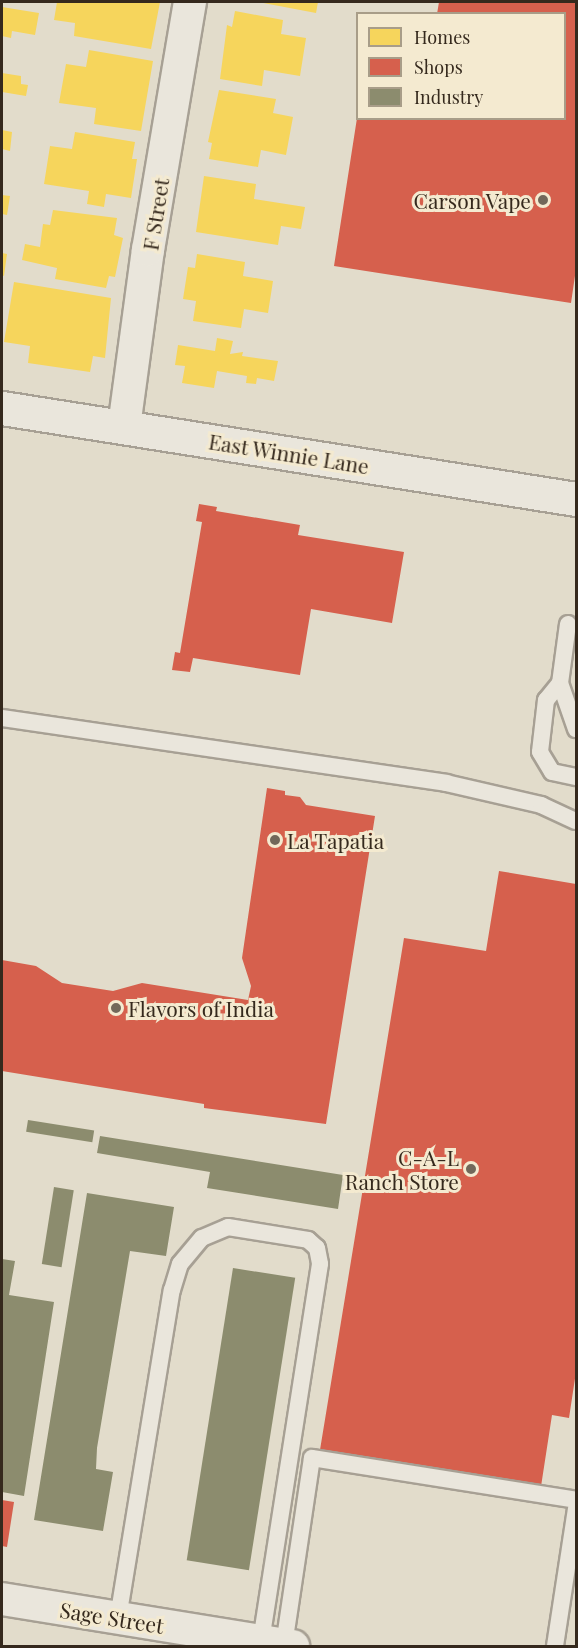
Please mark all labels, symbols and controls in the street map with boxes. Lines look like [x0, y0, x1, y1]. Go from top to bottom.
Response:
legend [356, 12, 566, 120]
text: Homes [414, 25, 470, 49]
text: Shops [414, 55, 463, 79]
text: Industry [414, 85, 483, 109]
street label: F Street [137, 176, 173, 252]
place label: Carson Vape [413, 187, 531, 213]
marker: Carson Vape [536, 193, 550, 207]
street label: East Winnie Lane [207, 428, 371, 478]
place label: La Tapatia [287, 827, 385, 853]
marker: La Tapatia [268, 833, 282, 847]
place label: Flavors of India [128, 995, 274, 1021]
marker: Flavors of India [109, 1001, 123, 1015]
place label: C-A-L Ranch Store [345, 1144, 459, 1194]
marker: C-A-L Ranch Store [464, 1162, 478, 1176]
street label: Sage Street [58, 1596, 166, 1638]

